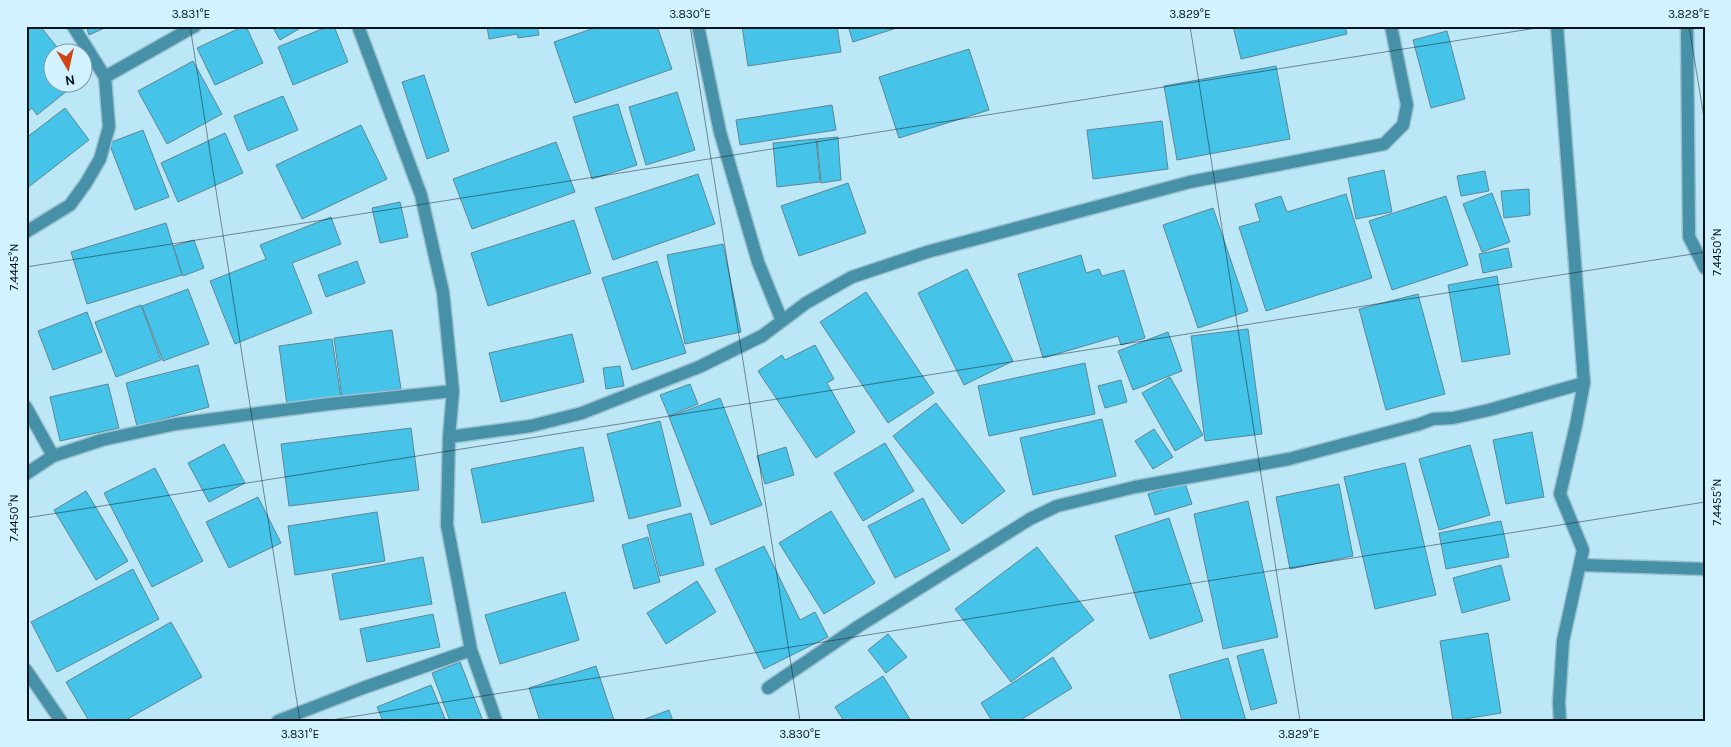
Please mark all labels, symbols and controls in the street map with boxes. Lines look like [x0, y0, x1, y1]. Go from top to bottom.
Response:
text: 3.831°E [172, 7, 210, 21]
text: 3.830°E [669, 7, 711, 21]
text: 3.829°E [1169, 7, 1211, 21]
text: 3.828°E [1668, 7, 1710, 21]
north arrow [42, 42, 92, 92]
text: N [64, 71, 76, 90]
text: 7.4450°N [1710, 228, 1724, 276]
text: 7.4445°N [7, 244, 21, 290]
text: 7.4455°N [1710, 478, 1724, 526]
text: 7.4450°N [7, 494, 21, 542]
text: 3.831°E [281, 727, 319, 741]
text: 3.830°E [779, 727, 821, 741]
text: 3.829°E [1278, 727, 1320, 741]

